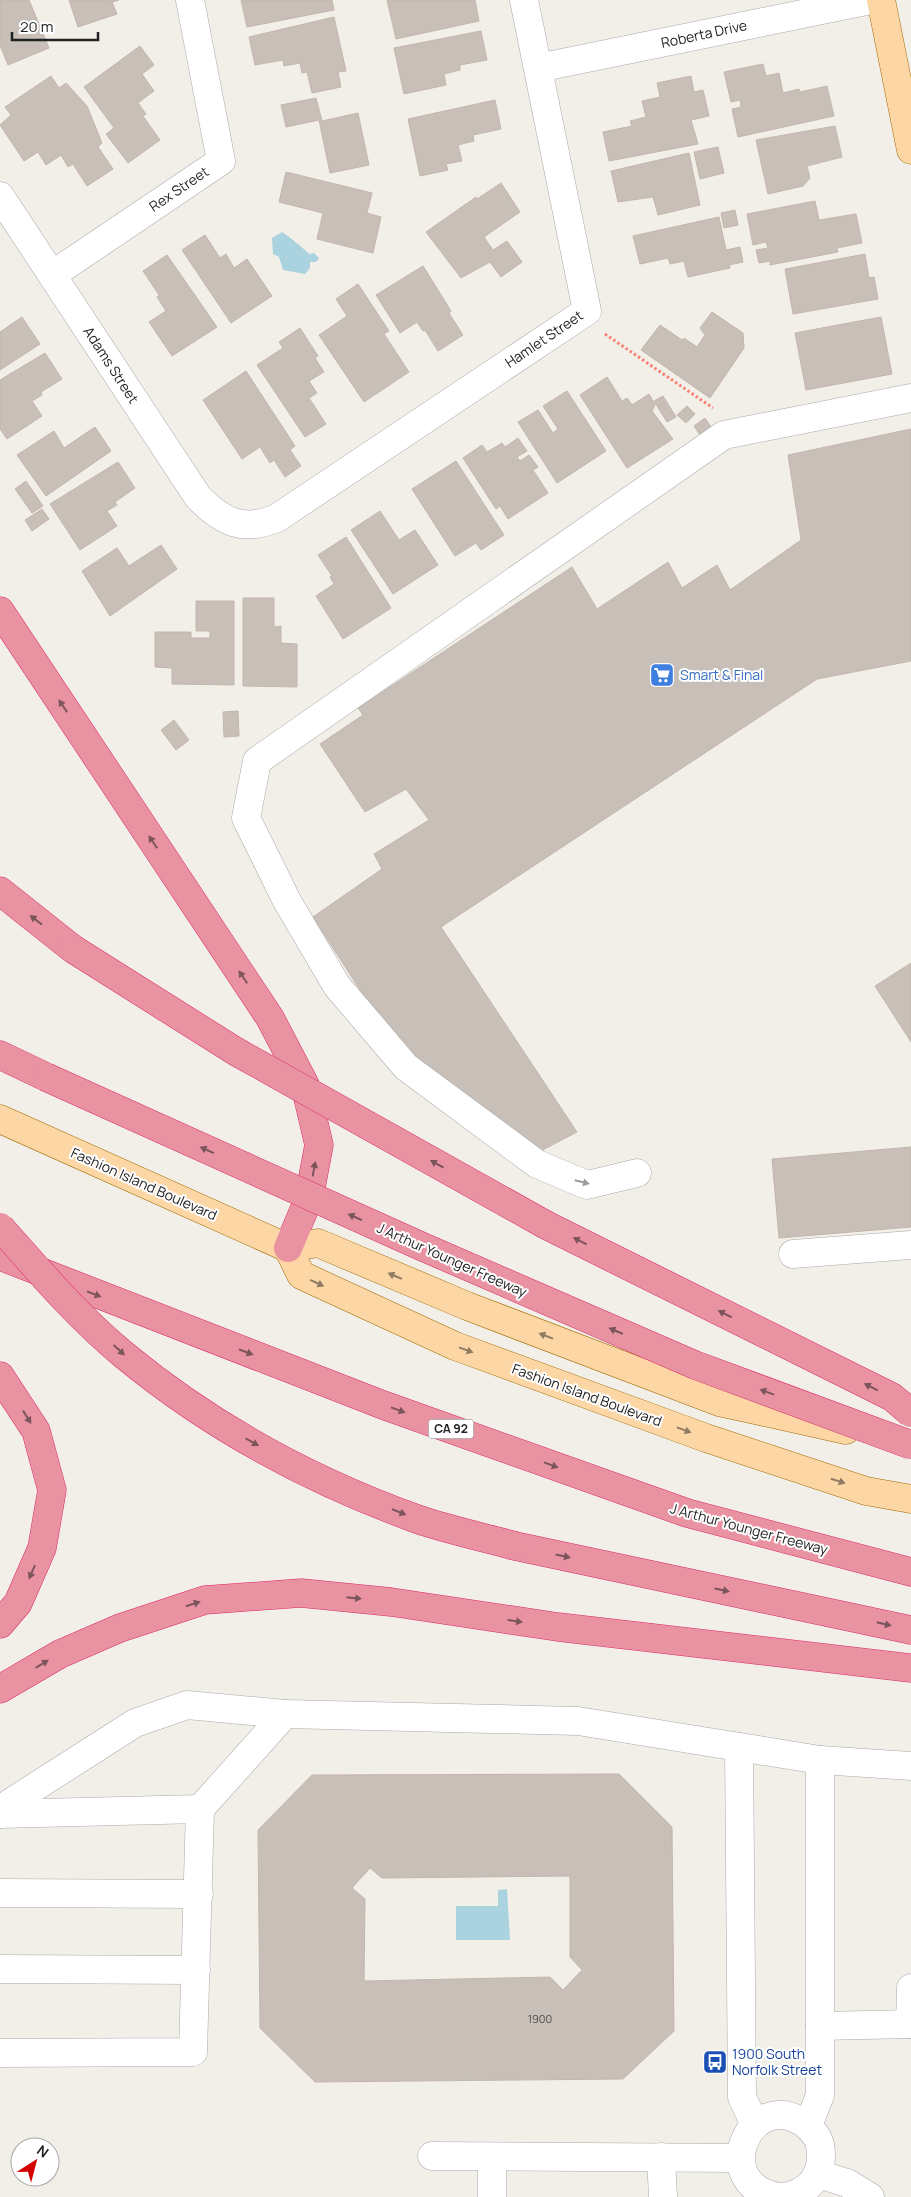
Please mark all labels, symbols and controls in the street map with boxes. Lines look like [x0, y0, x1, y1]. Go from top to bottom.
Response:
scale bar [12, 10, 99, 42]
street label: Roberta Drive [659, 15, 749, 52]
text: 20 m [20, 16, 53, 37]
street label: Rex Street [145, 161, 213, 215]
street label: Hamlet Street [501, 305, 587, 372]
street label: Adams Street [79, 323, 144, 407]
supermarket icon: Smart & Final [649, 662, 675, 688]
place label: Smart & Final [680, 665, 763, 684]
one-way arrow [58, 700, 68, 713]
one-way arrow [148, 835, 158, 848]
one-way arrow [30, 914, 43, 925]
one-way arrow [238, 970, 248, 984]
street label: Fashion Island Boulevard [68, 1143, 220, 1224]
one-way arrow [200, 1146, 214, 1154]
one-way arrow [430, 1160, 445, 1168]
one-way arrow [311, 1161, 319, 1177]
one-way arrow [575, 1178, 590, 1186]
one-way arrow [348, 1212, 362, 1220]
street label: J Arthur Younger Freeway [374, 1218, 531, 1301]
one-way arrow [573, 1237, 587, 1245]
one-way arrow [388, 1271, 403, 1279]
one-way arrow [310, 1279, 325, 1288]
one-way arrow [87, 1290, 102, 1298]
one-way arrow [718, 1310, 733, 1318]
one-way arrow [608, 1327, 623, 1335]
one-way arrow [538, 1332, 553, 1340]
one-way arrow [113, 1344, 125, 1356]
one-way arrow [458, 1347, 473, 1354]
one-way arrow [239, 1348, 254, 1356]
street label: Fashion Island Boulevard [510, 1359, 665, 1430]
one-way arrow [863, 1383, 878, 1391]
one-way arrow [759, 1388, 774, 1396]
one-way arrow [390, 1407, 405, 1414]
one-way arrow [22, 1410, 32, 1423]
road number: CA 92 [428, 1420, 474, 1438]
one-way arrow [677, 1426, 692, 1434]
one-way arrow [245, 1438, 260, 1446]
one-way arrow [543, 1462, 558, 1469]
one-way arrow [831, 1478, 846, 1486]
street label: J Arthur Younger Freeway [668, 1498, 831, 1559]
one-way arrow [392, 1508, 406, 1516]
one-way arrow [556, 1553, 572, 1561]
one-way arrow [27, 1565, 35, 1579]
one-way arrow [715, 1586, 731, 1594]
one-way arrow [346, 1594, 362, 1602]
one-way arrow [185, 1600, 200, 1607]
one-way arrow [507, 1617, 523, 1625]
one-way arrow [877, 1620, 892, 1628]
one-way arrow [35, 1660, 49, 1669]
house number: 1900 [528, 2011, 552, 2026]
place label: 1900 South Norfolk Street [732, 2044, 822, 2079]
bus stop icon: 1900 South Norfolk Street [702, 2049, 728, 2075]
north arrow [10, 2137, 60, 2187]
text: N [33, 2140, 53, 2162]

